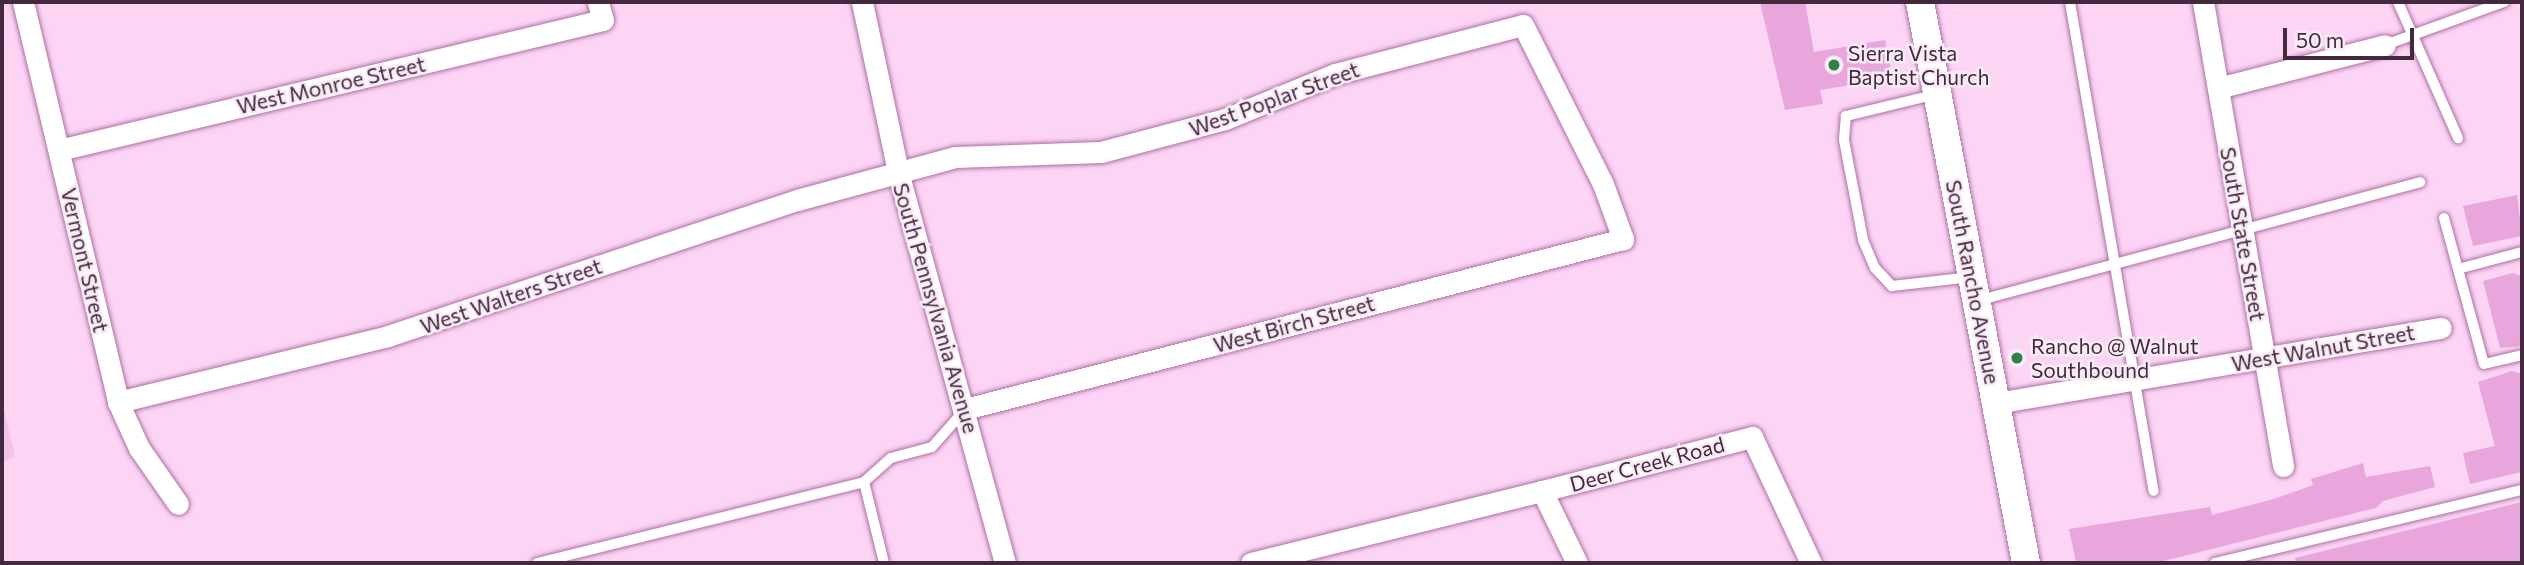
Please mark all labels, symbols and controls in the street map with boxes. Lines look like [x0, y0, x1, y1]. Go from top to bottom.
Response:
scale bar [2286, 14, 2417, 58]
text: 50 m [2296, 27, 2344, 52]
place label: Sierra Vista Baptist Church [1848, 40, 1990, 90]
street label: West Monroe Street [234, 51, 428, 119]
street label: West Poplar Street [1186, 57, 1362, 141]
marker: Sierra Vista Baptist Church [1826, 57, 1842, 73]
street label: South State Street [2215, 145, 2271, 323]
street label: South Rancho Avenue [1941, 178, 2005, 386]
street label: South Pennsylvania Avenue [888, 180, 984, 436]
street label: Vermont Street [56, 185, 114, 335]
street label: West Walters Street [417, 253, 605, 339]
street label: West Birch Street [1211, 290, 1377, 358]
street label: West Walnut Street [2229, 319, 2417, 377]
place label: Rancho @ Walnut Southbound [2031, 333, 2199, 383]
marker: Rancho @ Walnut Southbound [2009, 350, 2025, 366]
street label: Deer Creek Road [1567, 431, 1727, 497]

